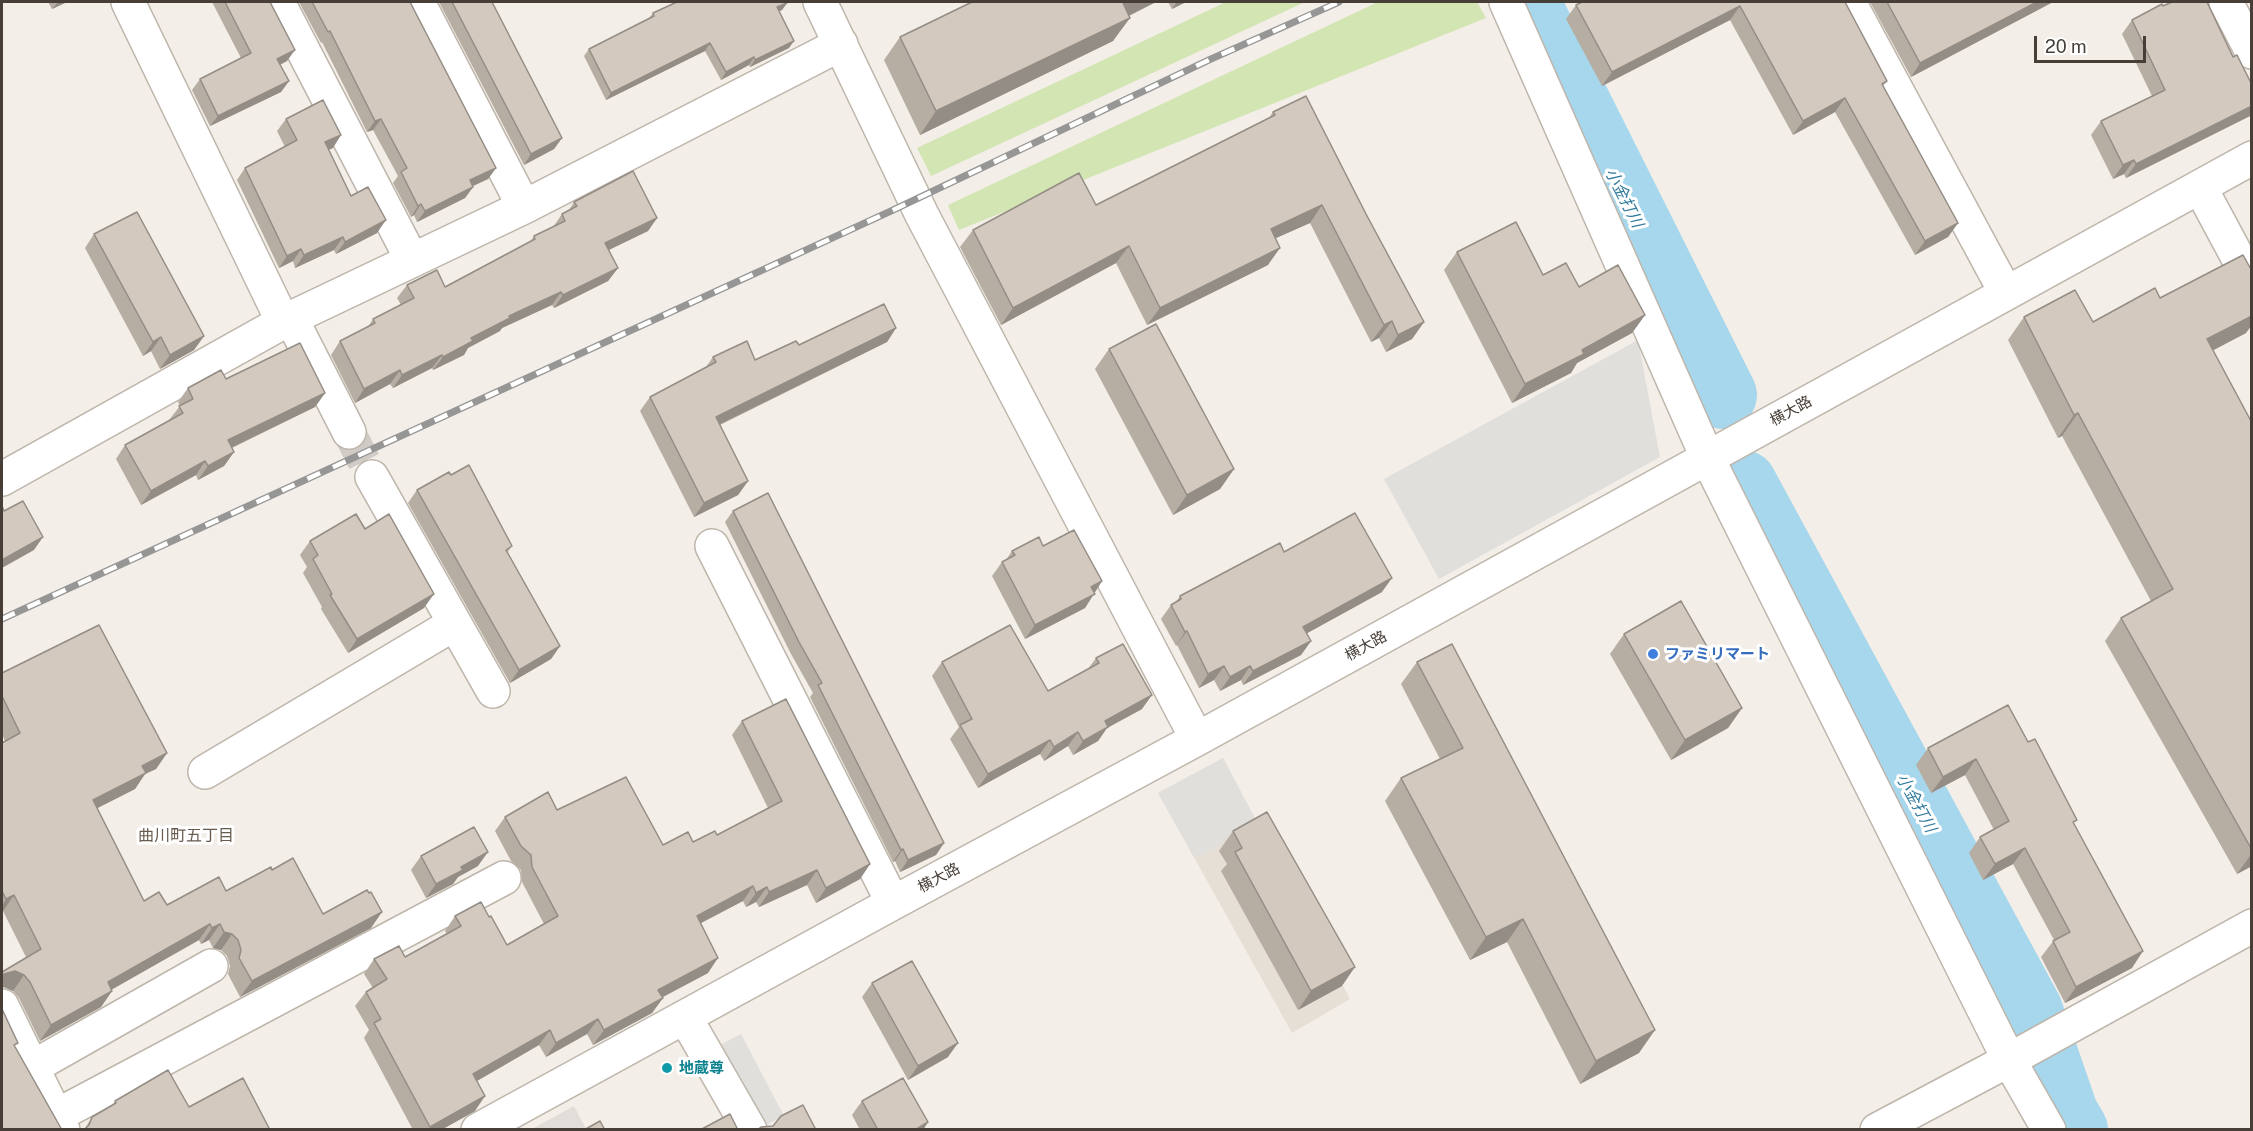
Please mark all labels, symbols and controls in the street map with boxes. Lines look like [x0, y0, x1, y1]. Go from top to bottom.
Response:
scale bar [2037, 24, 2150, 62]
text: 20 m [2045, 36, 2087, 57]
water label: 小金打川 [1601, 165, 1647, 231]
street label: 横大路 [1767, 392, 1815, 430]
street label: 横大路 [1342, 627, 1390, 665]
place label: ファミリマート [1665, 645, 1770, 663]
marker: ファミリマート [1646, 647, 1660, 661]
water label: 小金打川 [1892, 770, 1940, 836]
district label: 曲川町五丁目 [138, 826, 234, 846]
street label: 横大路 [915, 859, 963, 897]
place label: 地蔵尊 [679, 1059, 724, 1077]
marker: 地蔵尊 [660, 1061, 674, 1075]

